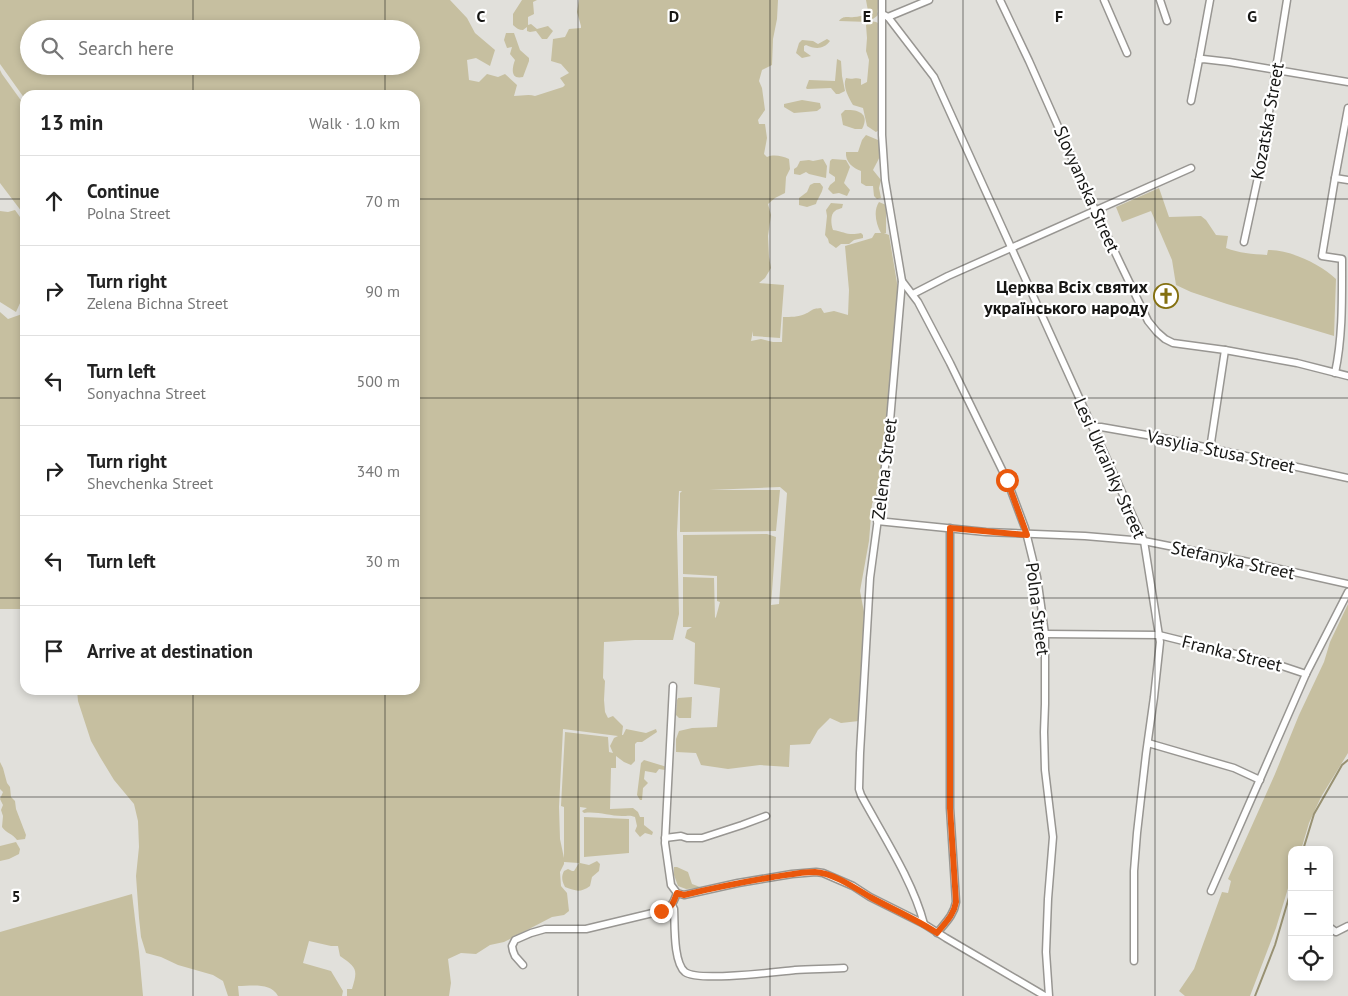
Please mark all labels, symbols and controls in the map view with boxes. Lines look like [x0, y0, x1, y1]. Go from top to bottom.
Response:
text: C [477, 6, 486, 26]
text: D [669, 6, 679, 26]
text: E [863, 6, 871, 26]
text: F [1055, 6, 1063, 26]
text: G [1247, 6, 1257, 26]
search box [20, 20, 420, 75]
icon: search [38, 34, 66, 62]
text: Search here [78, 36, 174, 60]
street label: Kozatska Street [1245, 61, 1289, 181]
text: 13 min [40, 109, 103, 136]
text: Walk · 1.0 km [309, 113, 400, 133]
street label: Slovyanska Street [1049, 122, 1125, 256]
text: Continue [87, 179, 159, 203]
icon: ahead [40, 187, 68, 215]
text: 70 m [365, 191, 400, 211]
text: Polna Street [87, 203, 170, 223]
text: Turn right [87, 269, 167, 293]
place label: Церква Всіх святих українського народу [983, 275, 1149, 319]
icon: right [40, 277, 68, 305]
text: 90 m [365, 281, 400, 301]
church icon: Церква Всіх святих українського народу [1153, 283, 1179, 309]
text: Zelena Bichna Street [87, 293, 228, 313]
text: Turn left [87, 359, 156, 383]
icon: left [40, 367, 68, 395]
text: 500 m [357, 371, 400, 391]
text: Sonyachna Street [87, 383, 206, 403]
street label: Lesi Ukrainky Street [1069, 394, 1151, 542]
street label: Zelena Street [866, 417, 902, 521]
street label: Vasylia Stusa Street [1144, 424, 1297, 478]
text: Turn right [87, 449, 167, 473]
icon: right [40, 457, 68, 485]
text: 340 m [357, 461, 400, 481]
route start [996, 469, 1019, 492]
text: Shevchenka Street [87, 473, 213, 493]
street label: Stefanyka Street [1169, 536, 1297, 584]
icon: left [40, 547, 68, 575]
text: Turn left [87, 549, 156, 573]
text: 30 m [365, 551, 400, 571]
street label: Polna Street [1021, 561, 1055, 657]
street label: Franka Street [1179, 629, 1285, 677]
icon: arrive [40, 637, 68, 665]
text: Arrive at destination [87, 639, 253, 663]
map controls [1288, 846, 1333, 981]
button: + [1288, 846, 1333, 891]
text: 5 [11, 886, 21, 906]
button: − [1288, 891, 1333, 936]
route end [650, 900, 673, 923]
button: locate [1288, 936, 1333, 981]

